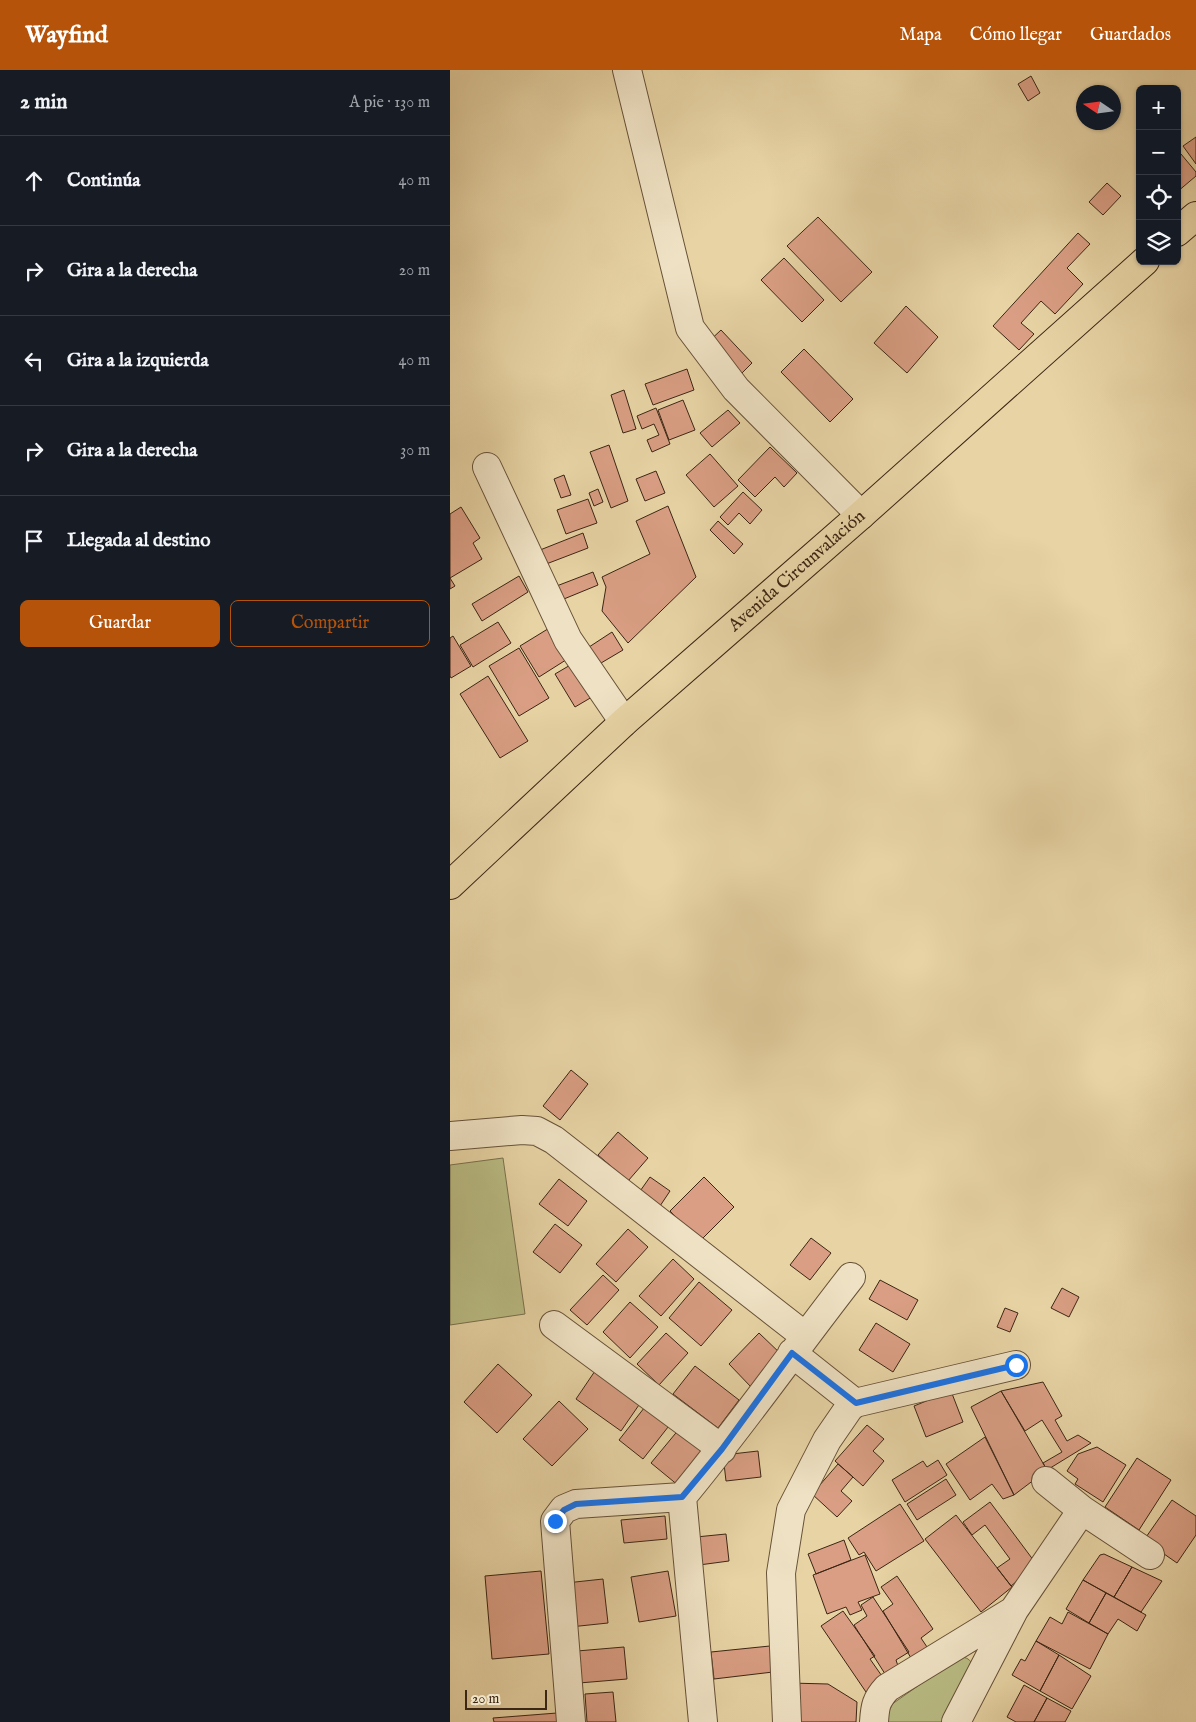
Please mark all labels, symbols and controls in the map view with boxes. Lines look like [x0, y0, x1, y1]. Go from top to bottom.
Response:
text: Wayfind [25, 20, 108, 51]
text: Mapa [899, 24, 942, 47]
text: Cómo llegar [970, 24, 1062, 47]
text: Guardados [1090, 24, 1171, 47]
north arrow [1076, 85, 1121, 130]
map controls [1136, 85, 1181, 265]
button: + [1136, 85, 1181, 130]
text: 2 min [20, 89, 67, 116]
text: A pie · 130 m [349, 93, 430, 113]
button: − [1136, 130, 1181, 175]
icon: ahead [20, 167, 48, 195]
text: Continúa [67, 169, 141, 193]
text: 40 m [398, 171, 430, 191]
button: locate [1136, 175, 1181, 220]
button: layers [1136, 220, 1181, 265]
icon: right [20, 257, 48, 285]
text: Gira a la derecha [67, 259, 197, 283]
text: 20 m [399, 261, 430, 281]
icon: left [20, 347, 48, 375]
text: Gira a la izquierda [67, 349, 209, 373]
text: 40 m [398, 351, 430, 371]
icon: right [20, 437, 48, 465]
text: Gira a la derecha [67, 439, 197, 463]
text: 30 m [400, 441, 430, 461]
street label: Avenida Circunvalación [723, 505, 870, 638]
icon: arrive [20, 527, 48, 555]
text: Llegada al destino [67, 529, 210, 553]
button: Guardar [20, 600, 220, 647]
button: Compartir [230, 600, 430, 647]
route start [1005, 1354, 1028, 1377]
route end [544, 1510, 567, 1533]
scale bar [465, 1687, 548, 1710]
text: 20 m [472, 1690, 499, 1708]

